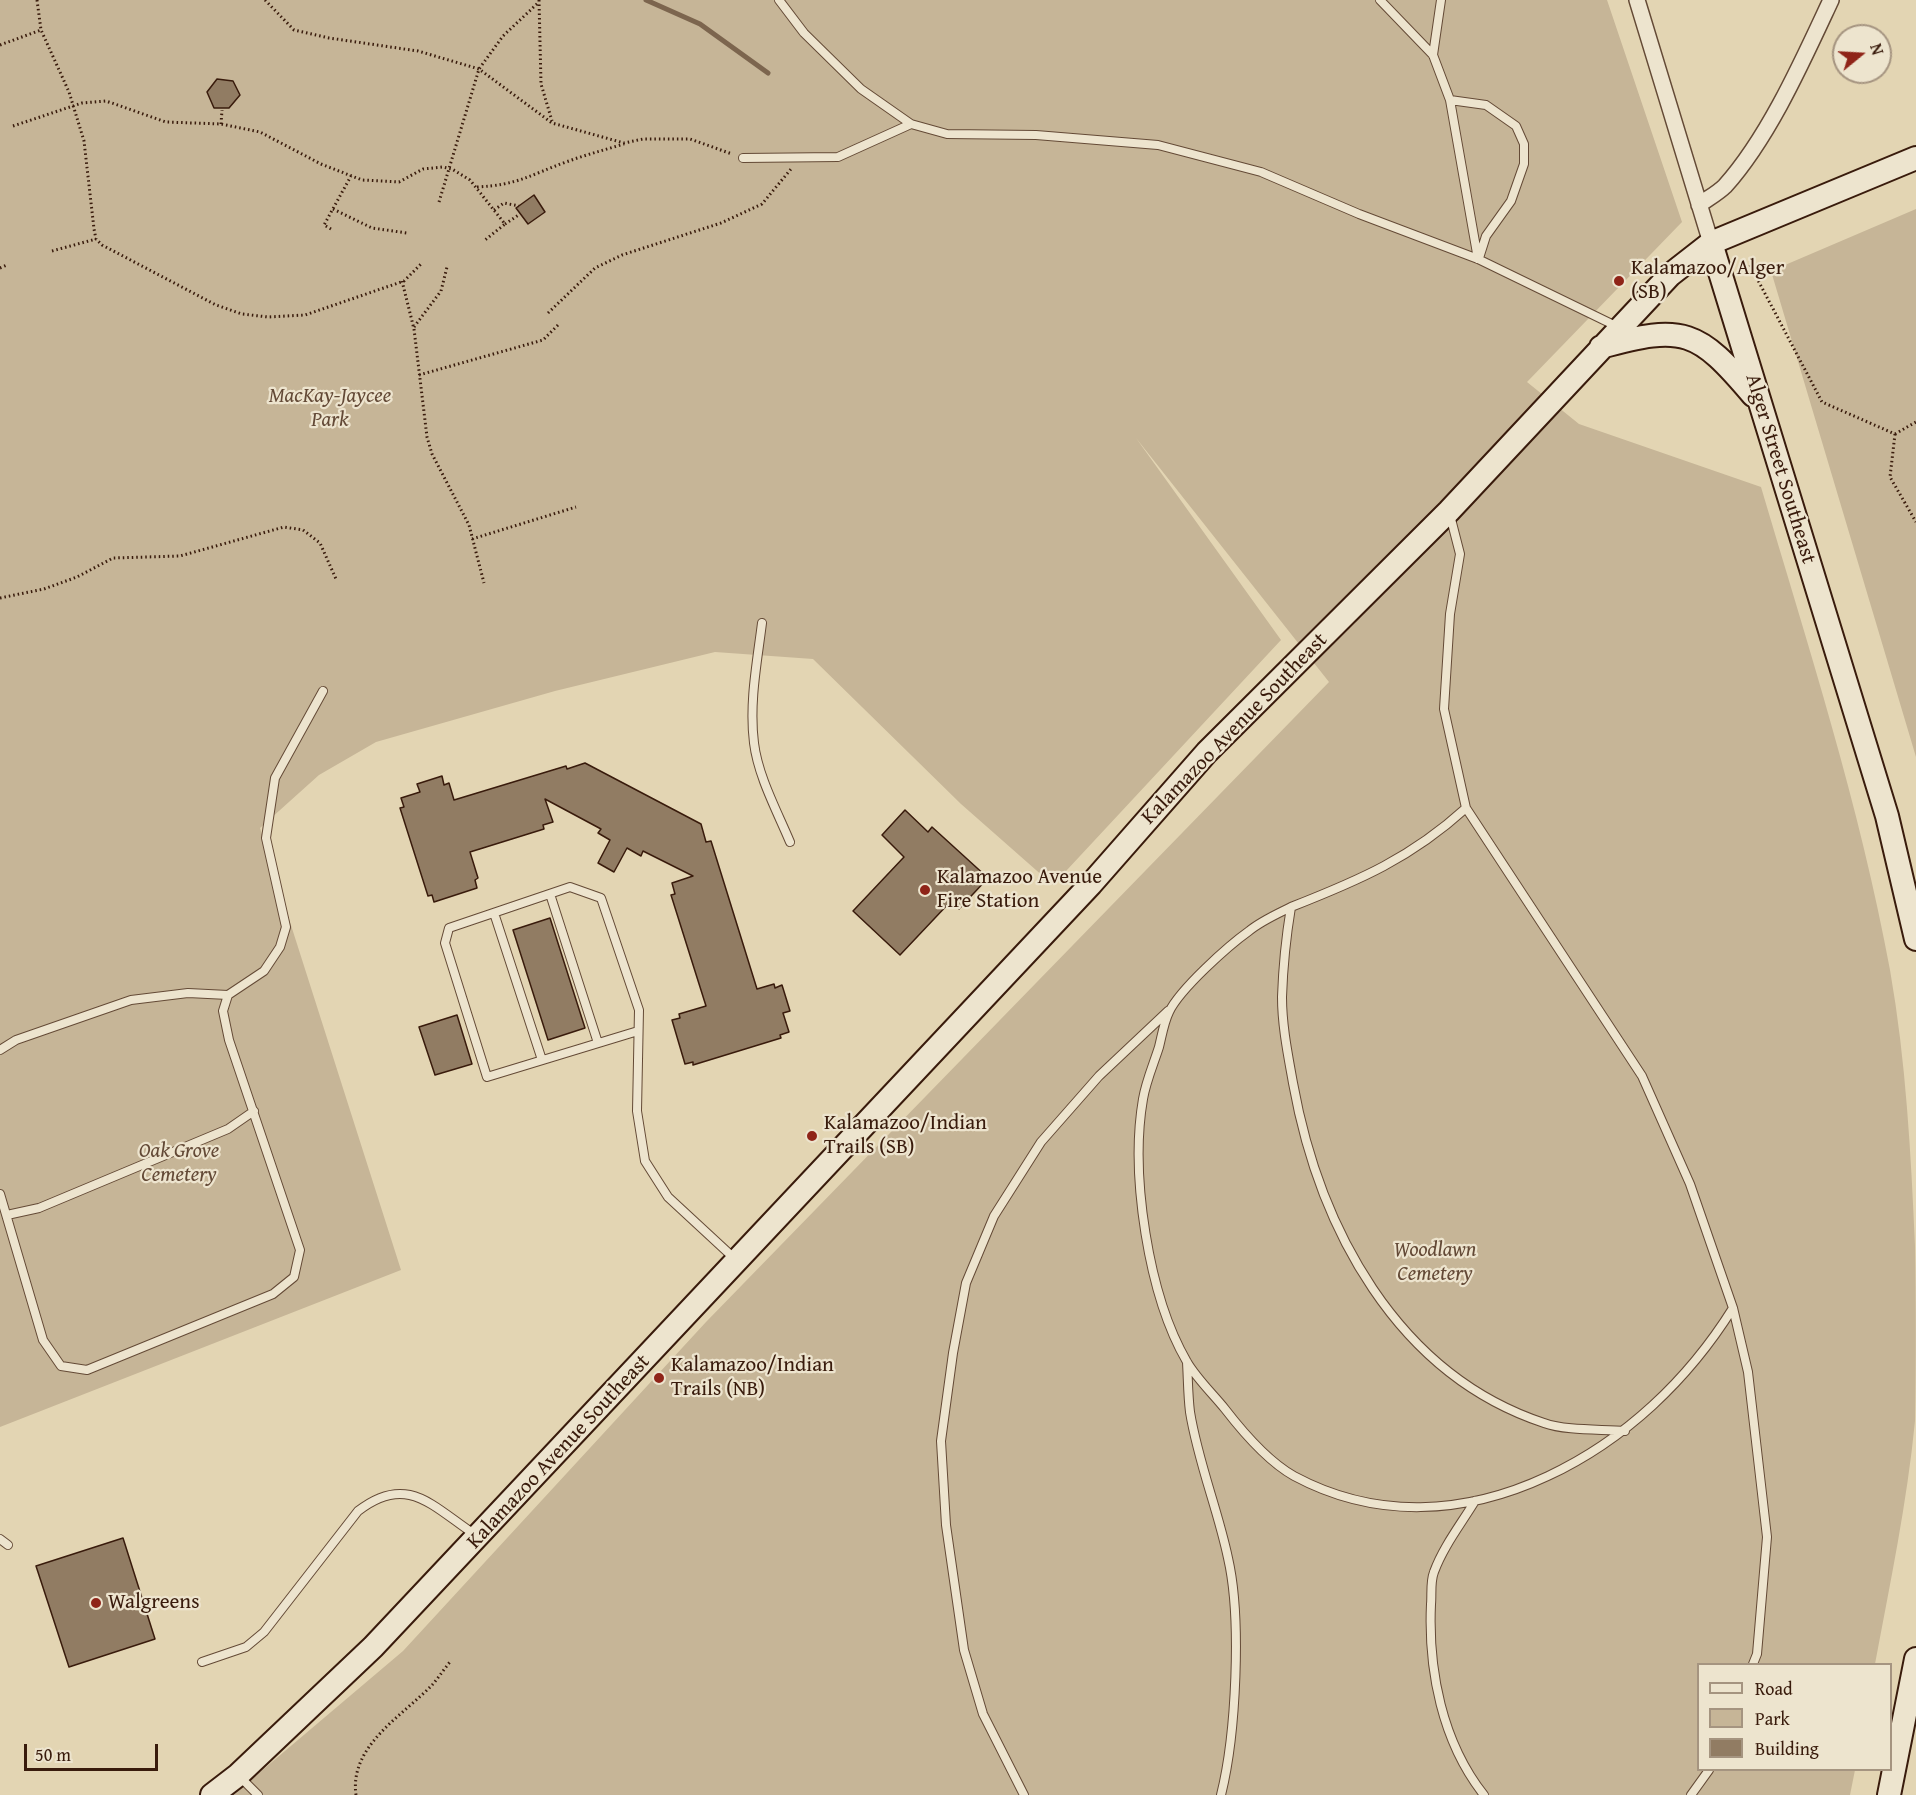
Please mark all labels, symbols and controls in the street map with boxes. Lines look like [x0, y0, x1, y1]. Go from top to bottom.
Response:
north arrow [1832, 24, 1892, 84]
text: N [1864, 40, 1890, 58]
place label: Kalamazoo/Alger (SB) [1631, 256, 1784, 306]
marker: Kalamazoo/Alger (SB) [1612, 274, 1626, 288]
street label: Alger Street Southeast [1739, 371, 1821, 567]
park label: MacKay-Jaycee Park [269, 384, 391, 434]
street label: Kalamazoo Avenue Southeast [1137, 628, 1333, 830]
place label: Kalamazoo Avenue Fire Station [937, 865, 1102, 915]
marker: Kalamazoo Avenue Fire Station [918, 883, 932, 897]
place label: Kalamazoo/Indian Trails (SB) [824, 1111, 987, 1161]
marker: Kalamazoo/Indian Trails (SB) [805, 1129, 819, 1143]
park label: Oak Grove Cemetery [139, 1139, 219, 1189]
park label: Woodlawn Cemetery [1394, 1238, 1476, 1288]
street label: Kalamazoo Avenue Southeast [462, 1350, 656, 1554]
place label: Kalamazoo/Indian Trails (NB) [671, 1353, 834, 1403]
marker: Kalamazoo/Indian Trails (NB) [652, 1371, 666, 1385]
place label: Walgreens [108, 1590, 199, 1616]
marker: Walgreens [89, 1596, 103, 1610]
legend [1697, 1663, 1892, 1771]
text: Road [1755, 1675, 1793, 1702]
text: Park [1755, 1705, 1790, 1732]
scale bar [27, 1732, 160, 1770]
text: Building [1755, 1735, 1819, 1762]
text: 50 m [35, 1741, 71, 1768]

